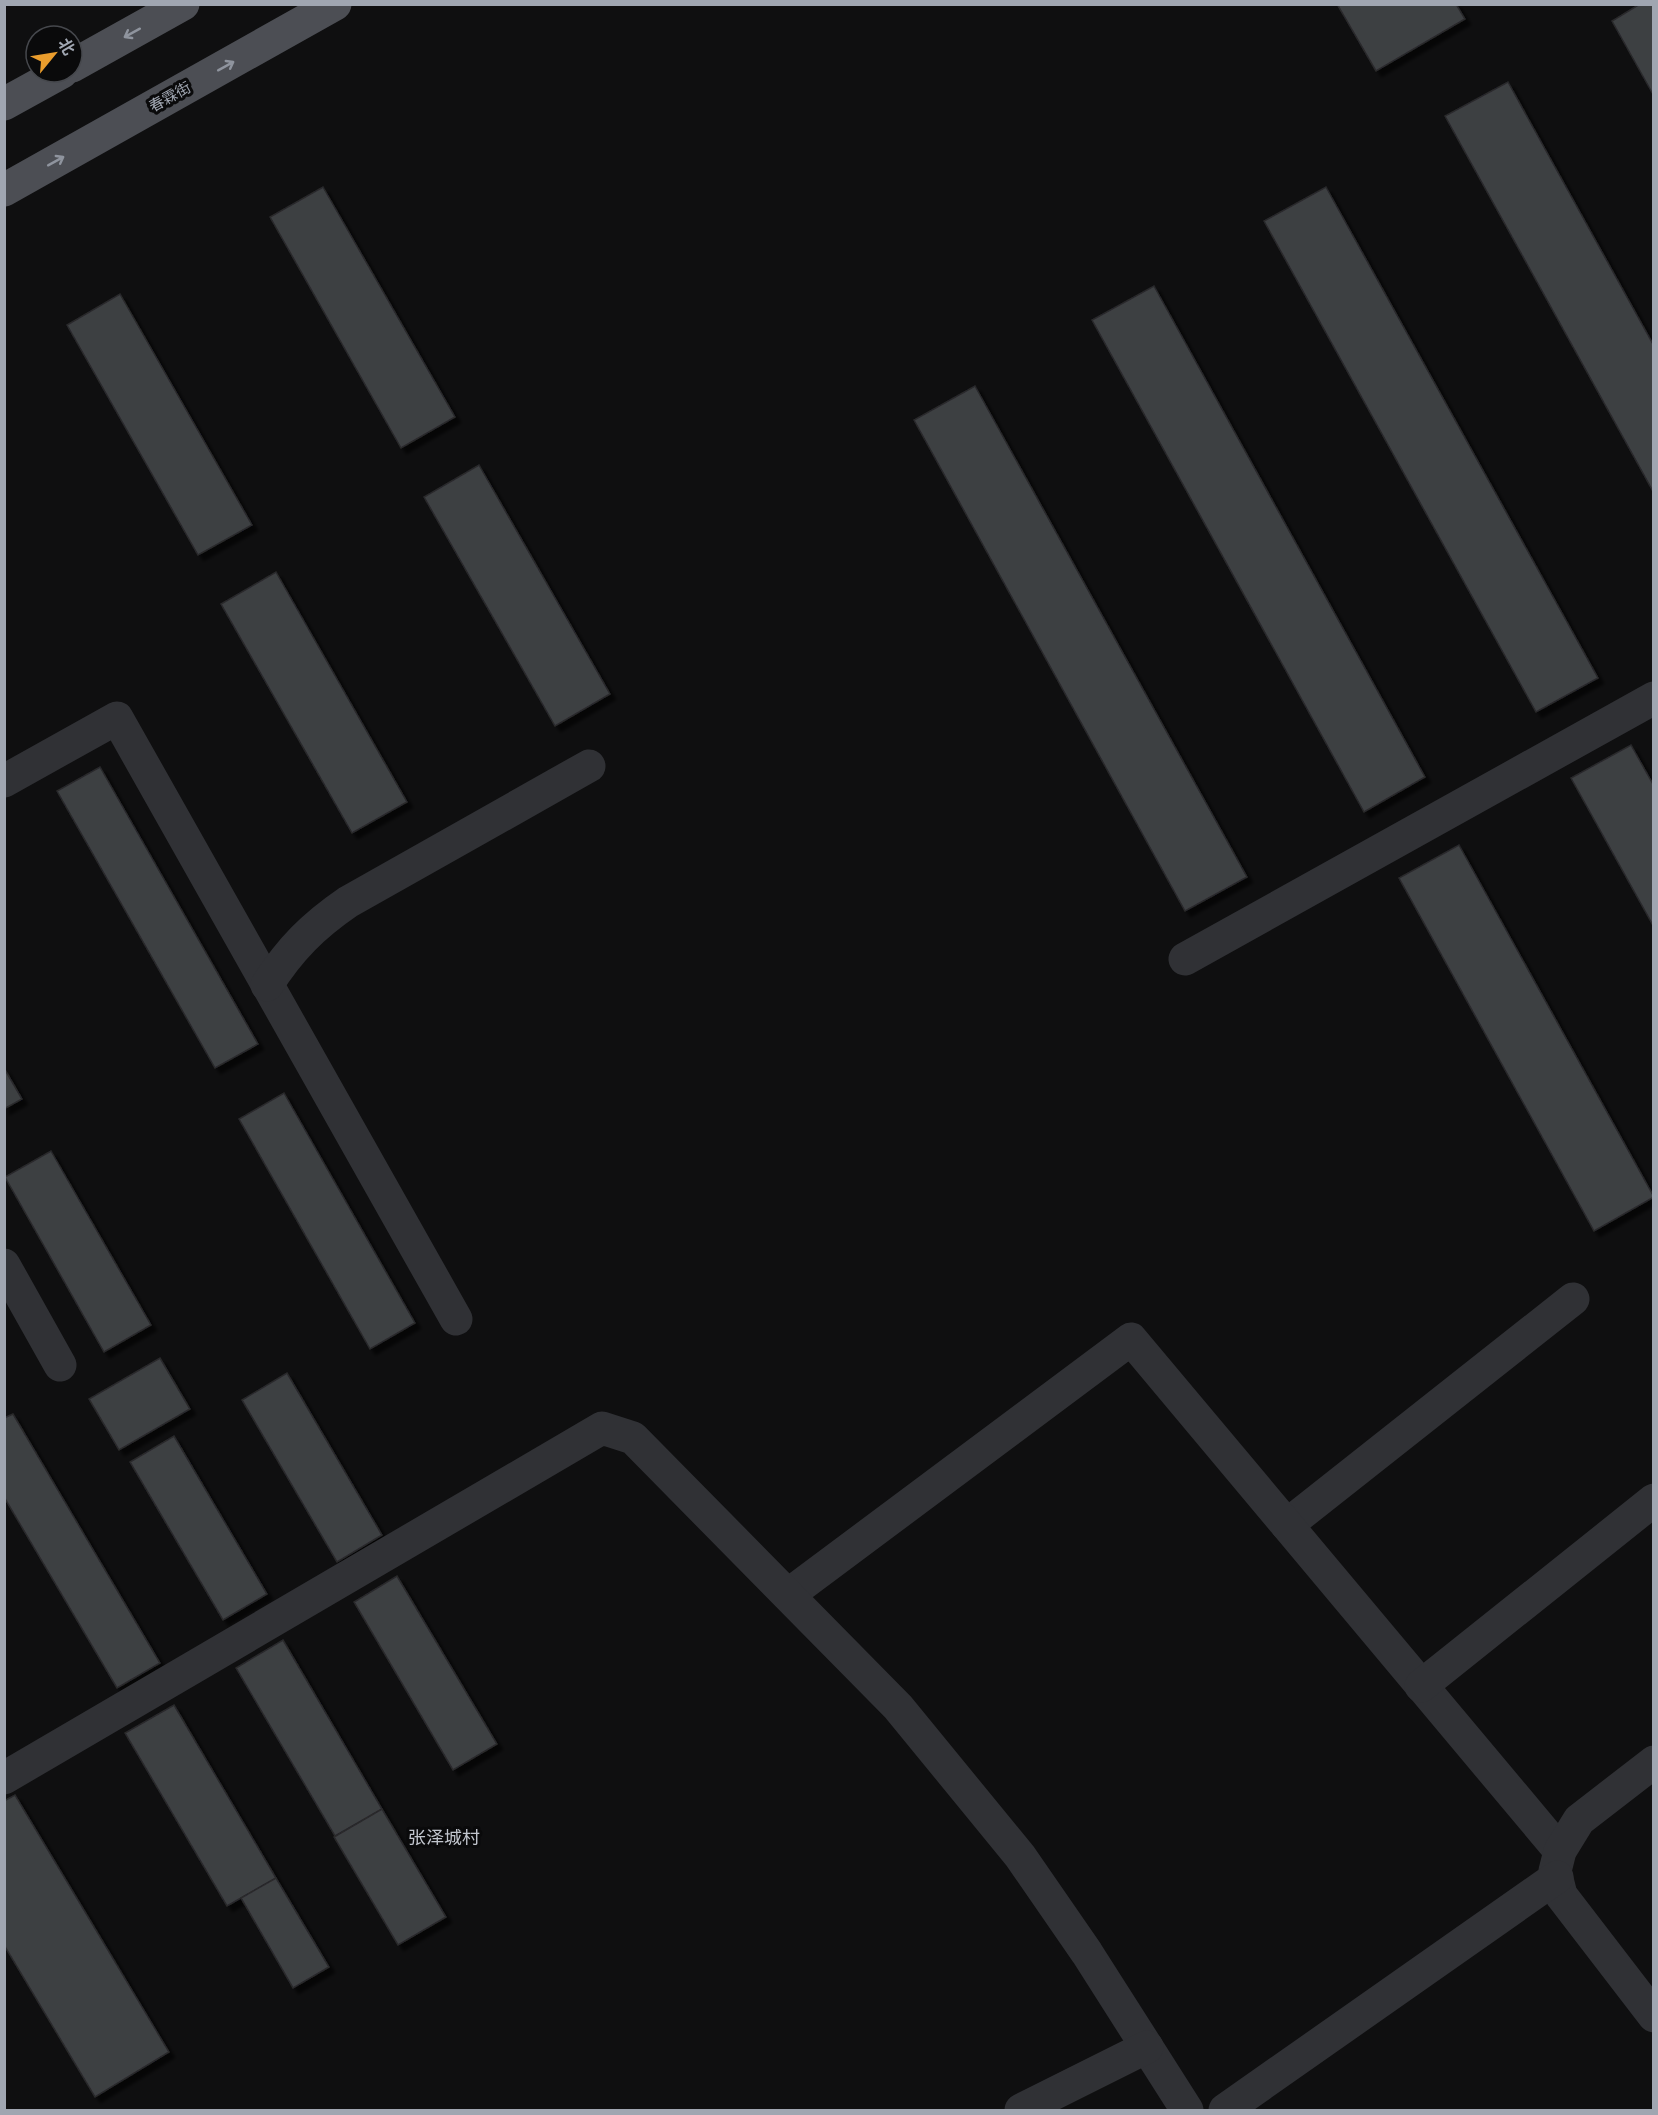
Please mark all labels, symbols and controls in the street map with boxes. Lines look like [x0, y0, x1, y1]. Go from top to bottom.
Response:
north arrow [24, 24, 84, 84]
one-way arrow [123, 28, 141, 39]
text: 北 [54, 35, 79, 58]
one-way arrow [217, 60, 234, 72]
street label: 春霖街 [146, 78, 194, 116]
one-way arrow [46, 155, 64, 166]
district label: 张泽城村 [408, 1827, 480, 1849]

